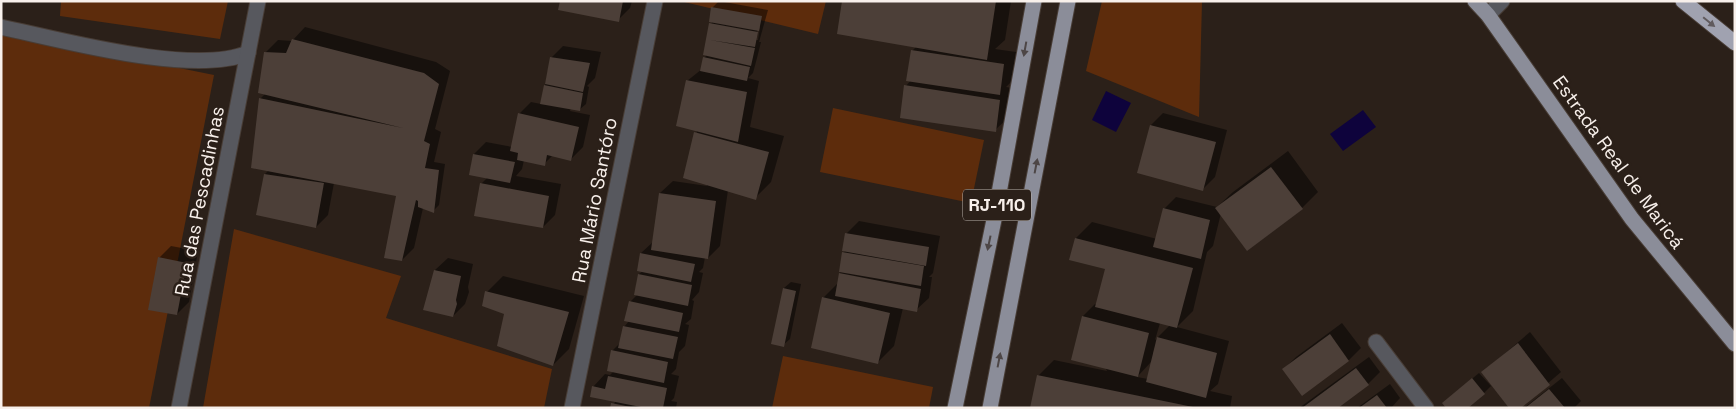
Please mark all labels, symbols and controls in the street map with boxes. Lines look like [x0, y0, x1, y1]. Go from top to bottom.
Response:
one-way arrow [1702, 17, 1715, 28]
one-way arrow [1021, 42, 1029, 58]
street label: Estrada Real de Maricá [1547, 71, 1690, 254]
street label: Rua das Pescadinhas [169, 104, 230, 298]
street label: Rua Mário Santóro [566, 115, 623, 285]
one-way arrow [1032, 157, 1040, 173]
road number: RJ-110 [963, 190, 1031, 220]
one-way arrow [985, 236, 993, 251]
one-way arrow [995, 351, 1003, 367]

